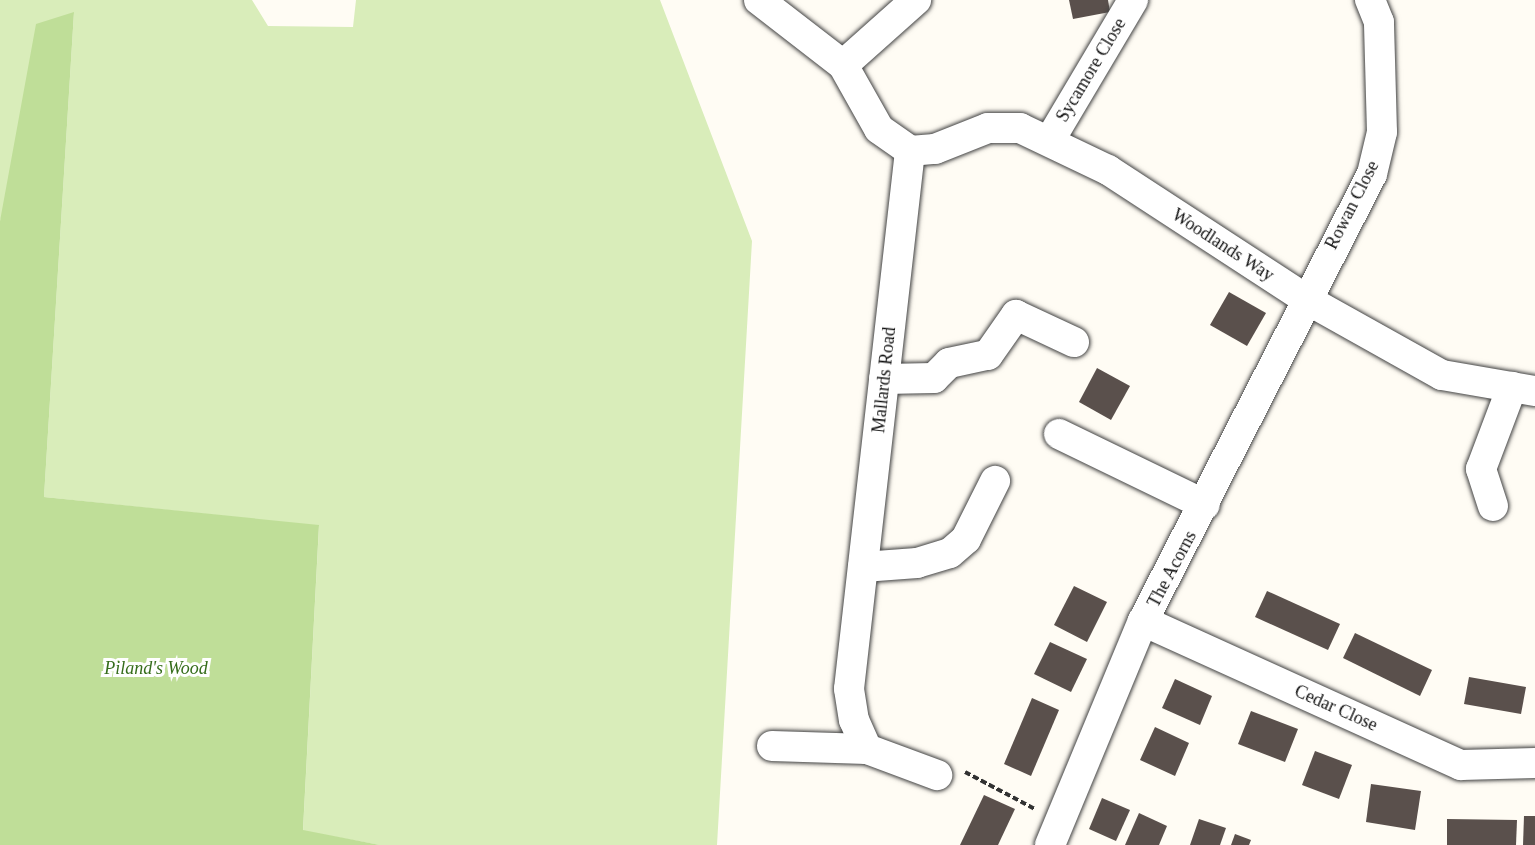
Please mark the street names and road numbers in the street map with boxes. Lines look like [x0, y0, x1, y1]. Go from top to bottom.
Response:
street label: Sycamore Close [1051, 14, 1131, 126]
street label: Rowan Close [1320, 157, 1384, 253]
street label: Woodlands Way [1168, 204, 1278, 286]
street label: Mallards Road [868, 326, 900, 434]
street label: The Acorns [1143, 527, 1201, 611]
street label: Cedar Close [1291, 680, 1381, 736]

